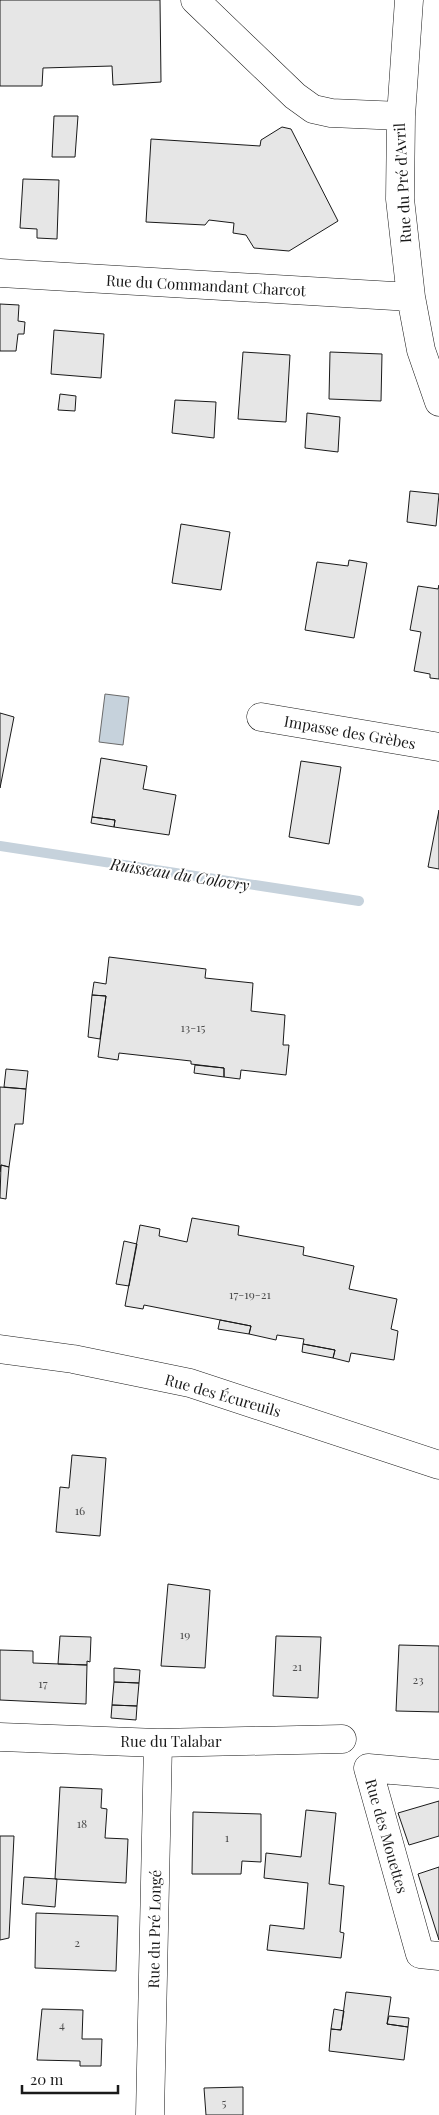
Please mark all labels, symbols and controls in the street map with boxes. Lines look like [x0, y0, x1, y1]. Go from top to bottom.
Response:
street label: Rue du Pré d'Avril [389, 122, 415, 244]
street label: Rue du Commandant Charcot [105, 270, 307, 300]
street label: Impasse des Grèbes [283, 711, 417, 753]
water label: Ruisseau du Colovry [108, 852, 251, 895]
house number: 13-15 [181, 1019, 205, 1035]
house number: 17-19-21 [229, 1286, 271, 1302]
street label: Rue des Écureuils [163, 1369, 283, 1421]
house number: 16 [75, 1502, 85, 1518]
house number: 19 [180, 1626, 190, 1642]
house number: 21 [292, 1658, 303, 1674]
house number: 23 [412, 1671, 424, 1687]
house number: 17 [38, 1675, 48, 1691]
street label: Rue du Talabar [120, 1731, 222, 1751]
street label: Rue des Mouettes [361, 1776, 413, 1896]
house number: 18 [77, 1815, 87, 1831]
house number: 1 [225, 1829, 230, 1845]
street label: Rue du Pré Longé [143, 1870, 165, 1988]
house number: 2 [74, 1934, 80, 1950]
house number: 4 [59, 2016, 65, 2032]
scale bar [22, 2062, 119, 2094]
text: 20 m [30, 2069, 64, 2089]
house number: 5 [222, 2094, 227, 2110]

